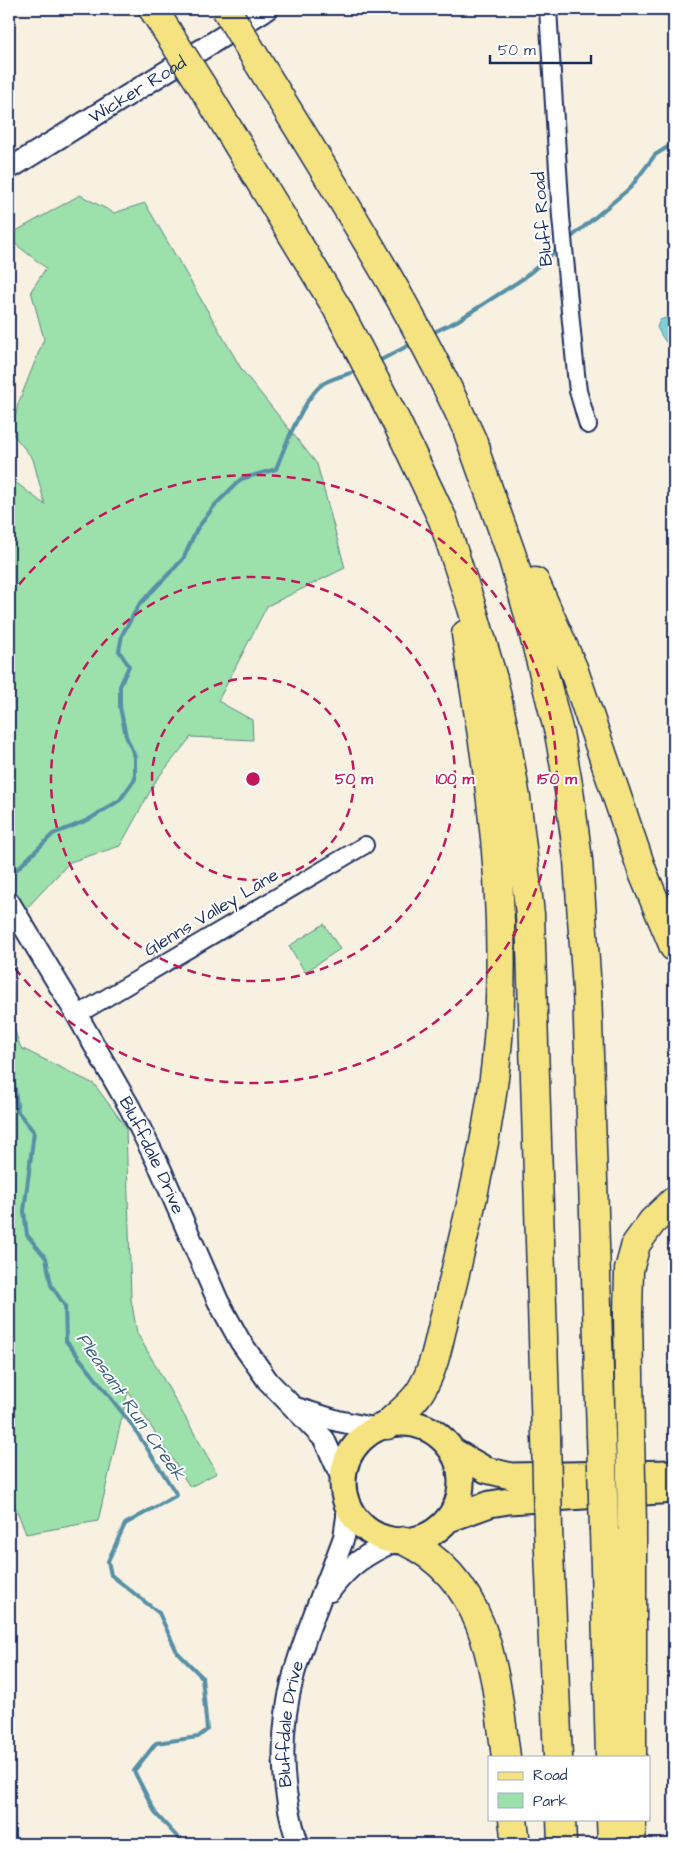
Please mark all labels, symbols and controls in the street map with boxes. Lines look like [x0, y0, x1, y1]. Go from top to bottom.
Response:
scale bar [490, 32, 592, 64]
text: 50 m [498, 40, 536, 61]
street label: Wicker Road [84, 50, 191, 130]
street label: Bluff Road [526, 171, 559, 267]
text: 50 m [335, 769, 373, 790]
text: 100 m [436, 769, 475, 790]
text: 150 m [537, 769, 577, 790]
centre of rings [244, 770, 262, 788]
street label: Glenns Valley Lane [139, 862, 284, 963]
street label: Bluffdale Drive [113, 1092, 191, 1218]
water label: Pleasant Run Creek [69, 1327, 192, 1487]
street label: Bluffdale Drive [272, 1657, 310, 1788]
legend [488, 1756, 650, 1820]
text: Road [533, 1765, 568, 1786]
text: Park [533, 1791, 568, 1812]

